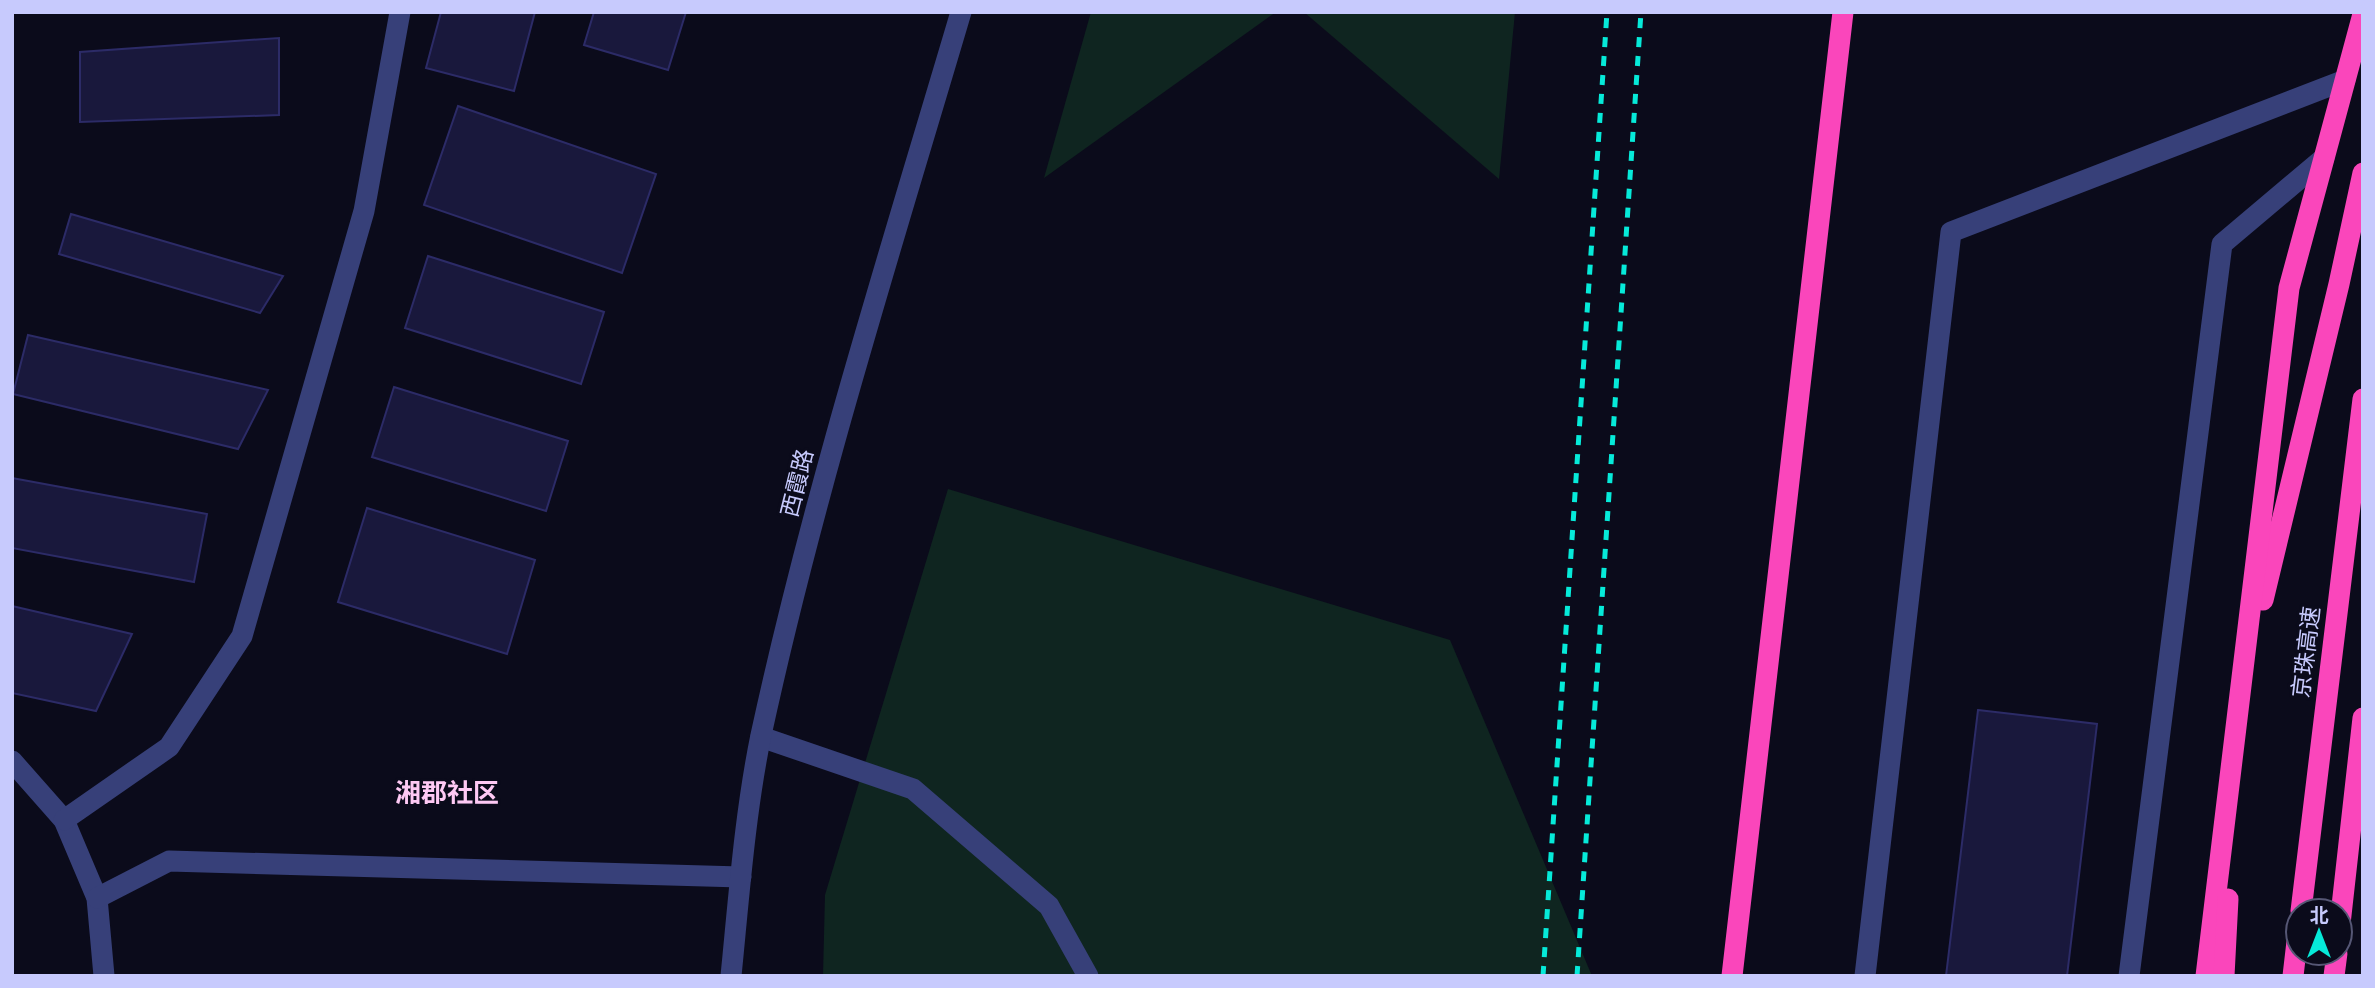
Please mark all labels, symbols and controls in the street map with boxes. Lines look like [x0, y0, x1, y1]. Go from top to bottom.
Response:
street label: 西霞路 [774, 446, 820, 520]
street label: 京珠高速 [2286, 605, 2326, 699]
district label: 湘郡社区 [395, 776, 499, 810]
north arrow [2284, 897, 2354, 967]
text: 北 [2309, 903, 2329, 928]

